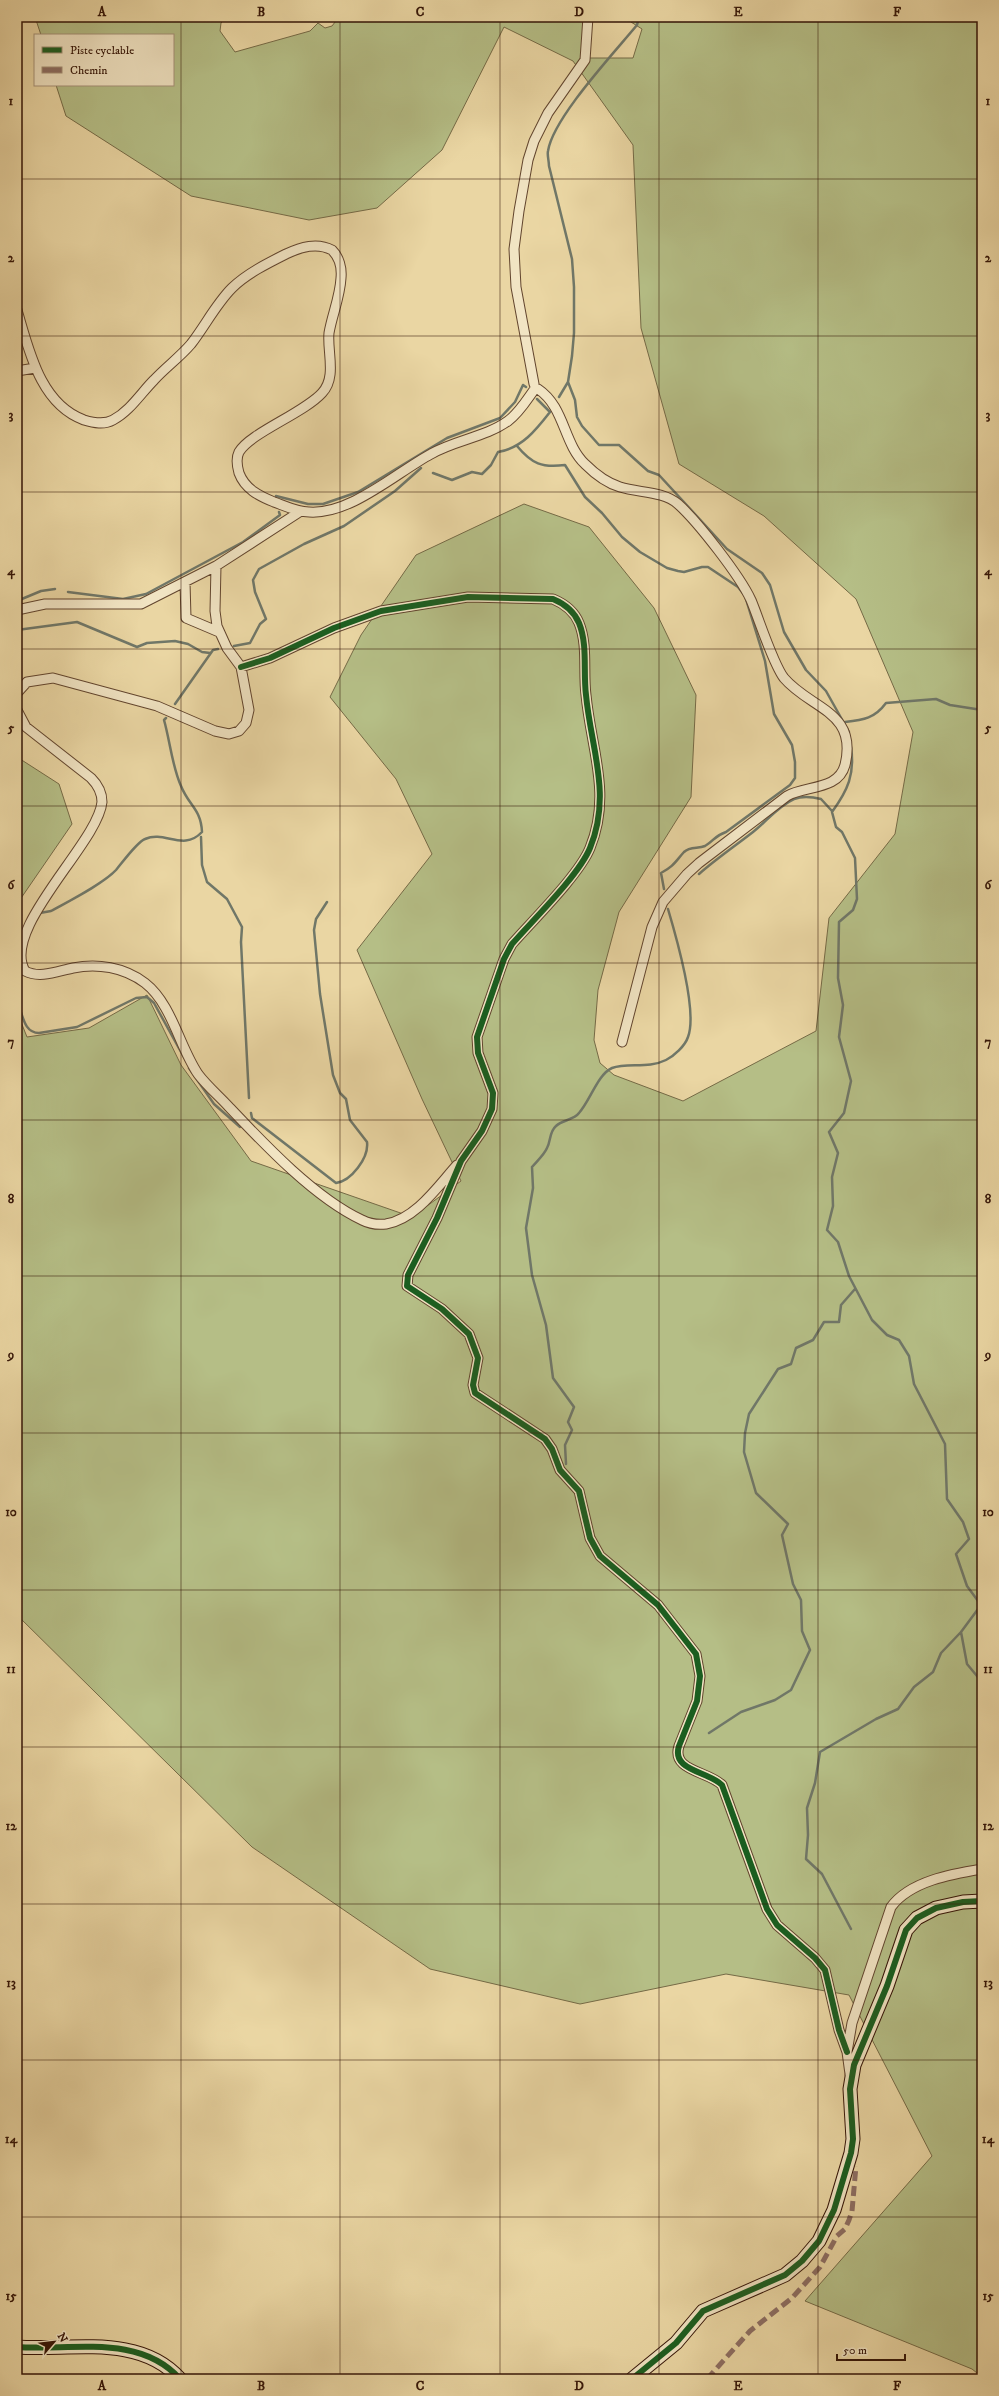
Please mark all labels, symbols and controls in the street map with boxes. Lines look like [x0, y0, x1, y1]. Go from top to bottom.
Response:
text: A [97, 4, 107, 20]
text: B [257, 4, 265, 20]
text: C [416, 4, 425, 20]
text: D [574, 4, 584, 20]
text: E [733, 4, 743, 20]
text: F [893, 4, 902, 20]
legend [34, 34, 174, 86]
text: Piste cyclable [70, 43, 134, 58]
text: Chemin [70, 63, 108, 78]
text: 1 [9, 93, 14, 109]
text: 1 [986, 93, 991, 109]
text: 2 [8, 250, 15, 266]
text: 2 [985, 250, 992, 266]
text: 3 [9, 407, 14, 423]
text: 3 [986, 407, 991, 423]
text: 4 [6, 563, 15, 580]
text: 4 [983, 563, 992, 580]
text: 5 [7, 720, 15, 736]
text: 5 [984, 720, 992, 736]
text: 6 [8, 877, 16, 893]
text: 6 [985, 877, 993, 893]
text: 7 [8, 1034, 15, 1050]
text: 7 [985, 1034, 992, 1050]
text: 8 [8, 1191, 15, 1207]
text: 8 [985, 1191, 992, 1207]
text: 9 [7, 1347, 14, 1363]
text: 9 [984, 1347, 991, 1363]
text: 10 [5, 1504, 17, 1520]
text: 10 [982, 1504, 994, 1520]
text: 11 [6, 1661, 16, 1677]
text: 11 [983, 1661, 993, 1677]
text: 12 [5, 1818, 17, 1834]
text: 12 [982, 1818, 994, 1834]
text: 13 [6, 1975, 16, 1991]
text: 13 [983, 1975, 993, 1991]
text: 14 [5, 2131, 18, 2148]
text: 14 [982, 2131, 995, 2148]
text: 15 [5, 2288, 17, 2304]
text: 15 [982, 2288, 994, 2304]
north arrow [34, 2322, 74, 2362]
text: N [54, 2331, 70, 2345]
scale bar [837, 2336, 905, 2362]
text: 50 m [843, 2343, 867, 2358]
text: A [97, 2378, 107, 2394]
text: B [257, 2378, 265, 2394]
text: C [416, 2378, 425, 2394]
text: D [574, 2378, 584, 2394]
text: E [733, 2378, 743, 2394]
text: F [893, 2378, 902, 2394]

